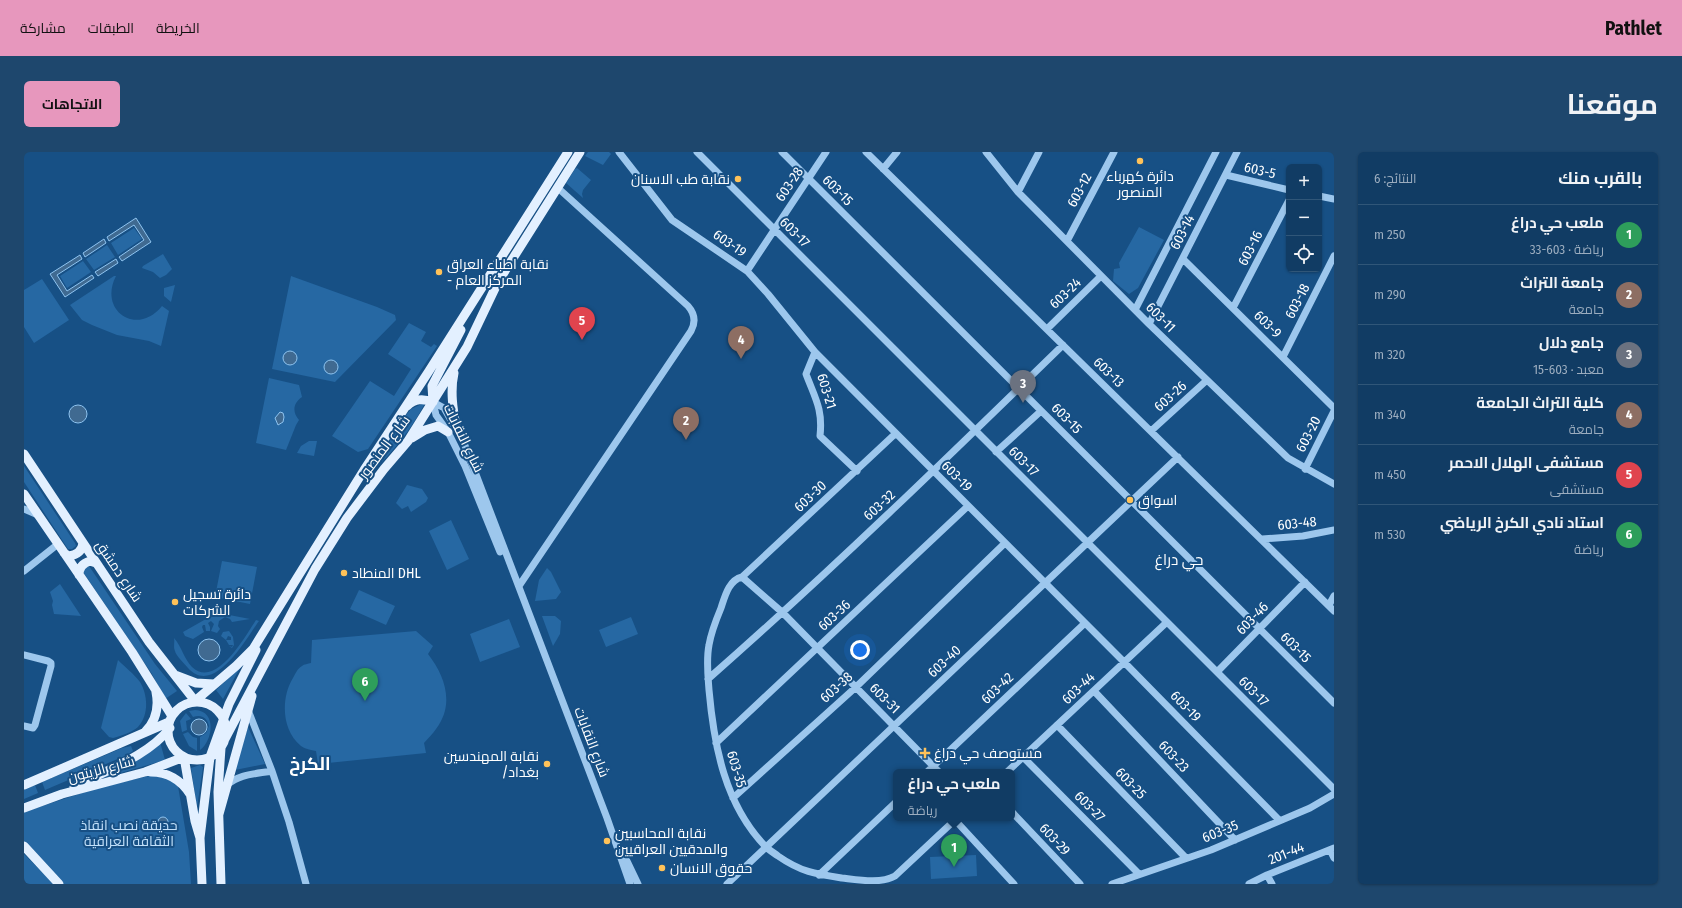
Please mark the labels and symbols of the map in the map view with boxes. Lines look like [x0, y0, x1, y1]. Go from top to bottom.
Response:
marker: دائرة كهرباء المنصور [1135, 156, 1145, 166]
street label: 603-5 [1242, 159, 1277, 182]
street label: 603-28 [772, 164, 807, 205]
place label: دائرة كهرباء المنصور [1106, 168, 1174, 201]
street label: 603-12 [1063, 170, 1095, 210]
place label: نقابة طب الاسنان [631, 171, 730, 188]
street label: 603-15 [819, 171, 857, 209]
marker: نقابة طب الاسنان [733, 174, 743, 184]
street label: 603-14 [1167, 212, 1198, 252]
street label: 603-17 [776, 214, 814, 251]
street label: 603-19 [710, 226, 750, 261]
street label: 603-16 [1234, 228, 1266, 269]
place label: نقابة اطباء العراق - المركز العام [447, 256, 549, 290]
marker: نقابة اطباء العراق - المركز العام [434, 267, 444, 277]
street label: 603-24 [1046, 274, 1085, 312]
street label: 603-18 [1281, 281, 1313, 322]
street label: 603-11 [1142, 299, 1179, 336]
pin: 5 [569, 307, 595, 340]
street label: 603-9 [1250, 307, 1285, 342]
pin: 4 [728, 326, 754, 359]
street label: 603-13 [1090, 354, 1128, 391]
pin: 3 [1010, 370, 1036, 403]
street label: 603-21 [813, 371, 840, 411]
street label: 603-26 [1151, 377, 1190, 415]
street label: 603-15 [1048, 399, 1086, 437]
street label: شارع النقابات [440, 401, 487, 475]
pin: 2 [673, 407, 699, 440]
street label: شارع المنصور [354, 412, 414, 483]
street label: 603-20 [1292, 413, 1325, 455]
street label: 603-17 [1005, 443, 1043, 480]
street label: 603-19 [938, 457, 976, 496]
street label: 603-30 [791, 477, 830, 516]
street label: 603-32 [860, 486, 899, 524]
place label: اسواق [1138, 492, 1177, 509]
marker: اسواق [1125, 495, 1135, 505]
street label: 603-48 [1277, 513, 1317, 534]
street label: شارع دمشق [92, 537, 145, 605]
district label: حي دراغ [1155, 551, 1203, 572]
place label: المنطاد DHL [352, 565, 421, 582]
marker: المنطاد DHL [339, 568, 349, 578]
place label: دائرة تسجيل الشركات [183, 586, 251, 619]
street label: 603-36 [815, 596, 854, 635]
marker: دائرة تسجيل الشركات [170, 597, 180, 607]
street label: 603-46 [1233, 598, 1272, 638]
street label: 603-15 [1277, 628, 1315, 666]
your location [850, 640, 870, 660]
street label: 603-40 [924, 642, 965, 681]
pin: 6 [352, 668, 378, 701]
street label: 603-38 [817, 668, 856, 706]
street label: 603-42 [978, 669, 1017, 708]
street label: 603-44 [1058, 669, 1099, 708]
street label: 603-17 [1235, 673, 1273, 710]
street label: 603-31 [866, 680, 903, 717]
street label: 603-19 [1167, 687, 1205, 726]
street label: شارع النقابات [570, 705, 613, 780]
street label: 603-23 [1155, 737, 1193, 776]
place label: مستوصف حي دراغ [934, 745, 1042, 765]
marker: مستوصف حي دراغ [919, 747, 931, 759]
place label: نقابة المهندسين /بغداد [444, 748, 539, 781]
street label: 603-35 [723, 749, 750, 790]
street label: شارع الزيتون [66, 752, 136, 787]
district label: الكرخ [289, 753, 331, 776]
marker: نقابة المهندسين /بغداد [542, 759, 552, 769]
street label: 603-25 [1112, 764, 1150, 803]
street label: 603-27 [1071, 787, 1109, 825]
park label: حديقة نصب انقاذ الثقافة العراقية [80, 817, 178, 850]
street label: 603-35 [1200, 817, 1241, 846]
street label: 603-29 [1036, 820, 1074, 859]
place label: نقابة المحاسبين والمدقيين العراقيين [615, 825, 728, 858]
pin: 1 [941, 834, 967, 867]
marker: نقابة المحاسبين والمدقيين العراقيين [602, 836, 612, 846]
street label: 201-44 [1266, 839, 1307, 868]
place label: حقوق الانسان [670, 860, 752, 877]
marker: حقوق الانسان [657, 863, 667, 873]

